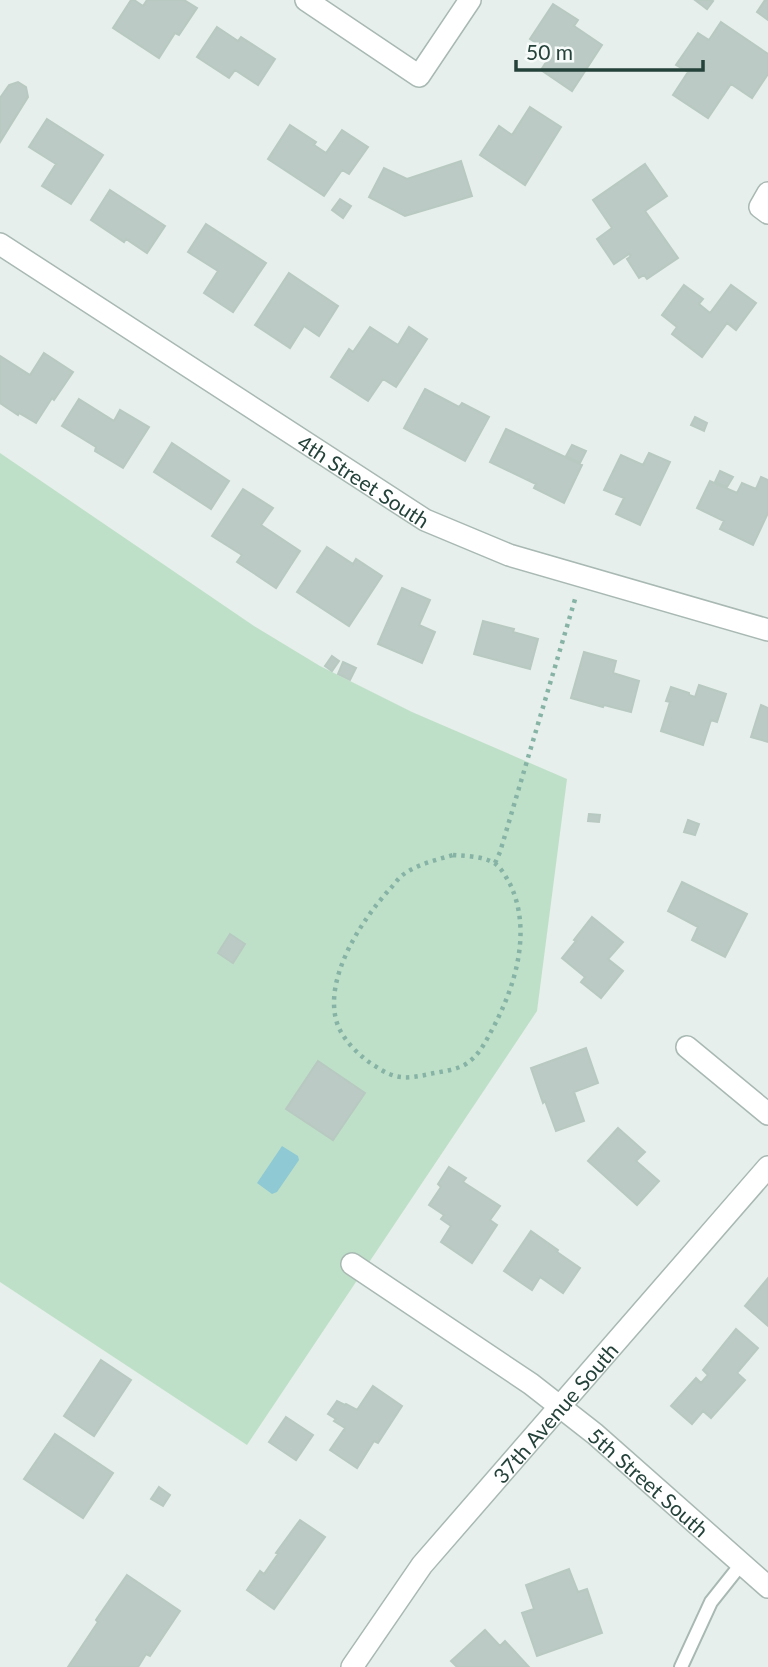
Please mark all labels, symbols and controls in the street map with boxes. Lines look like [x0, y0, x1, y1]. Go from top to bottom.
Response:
scale bar [516, 28, 703, 72]
text: 50 m [526, 39, 573, 64]
street label: 4th Street South [294, 429, 434, 532]
street label: 37th Avenue South [487, 1337, 622, 1488]
street label: 5th Street South [584, 1422, 714, 1542]

